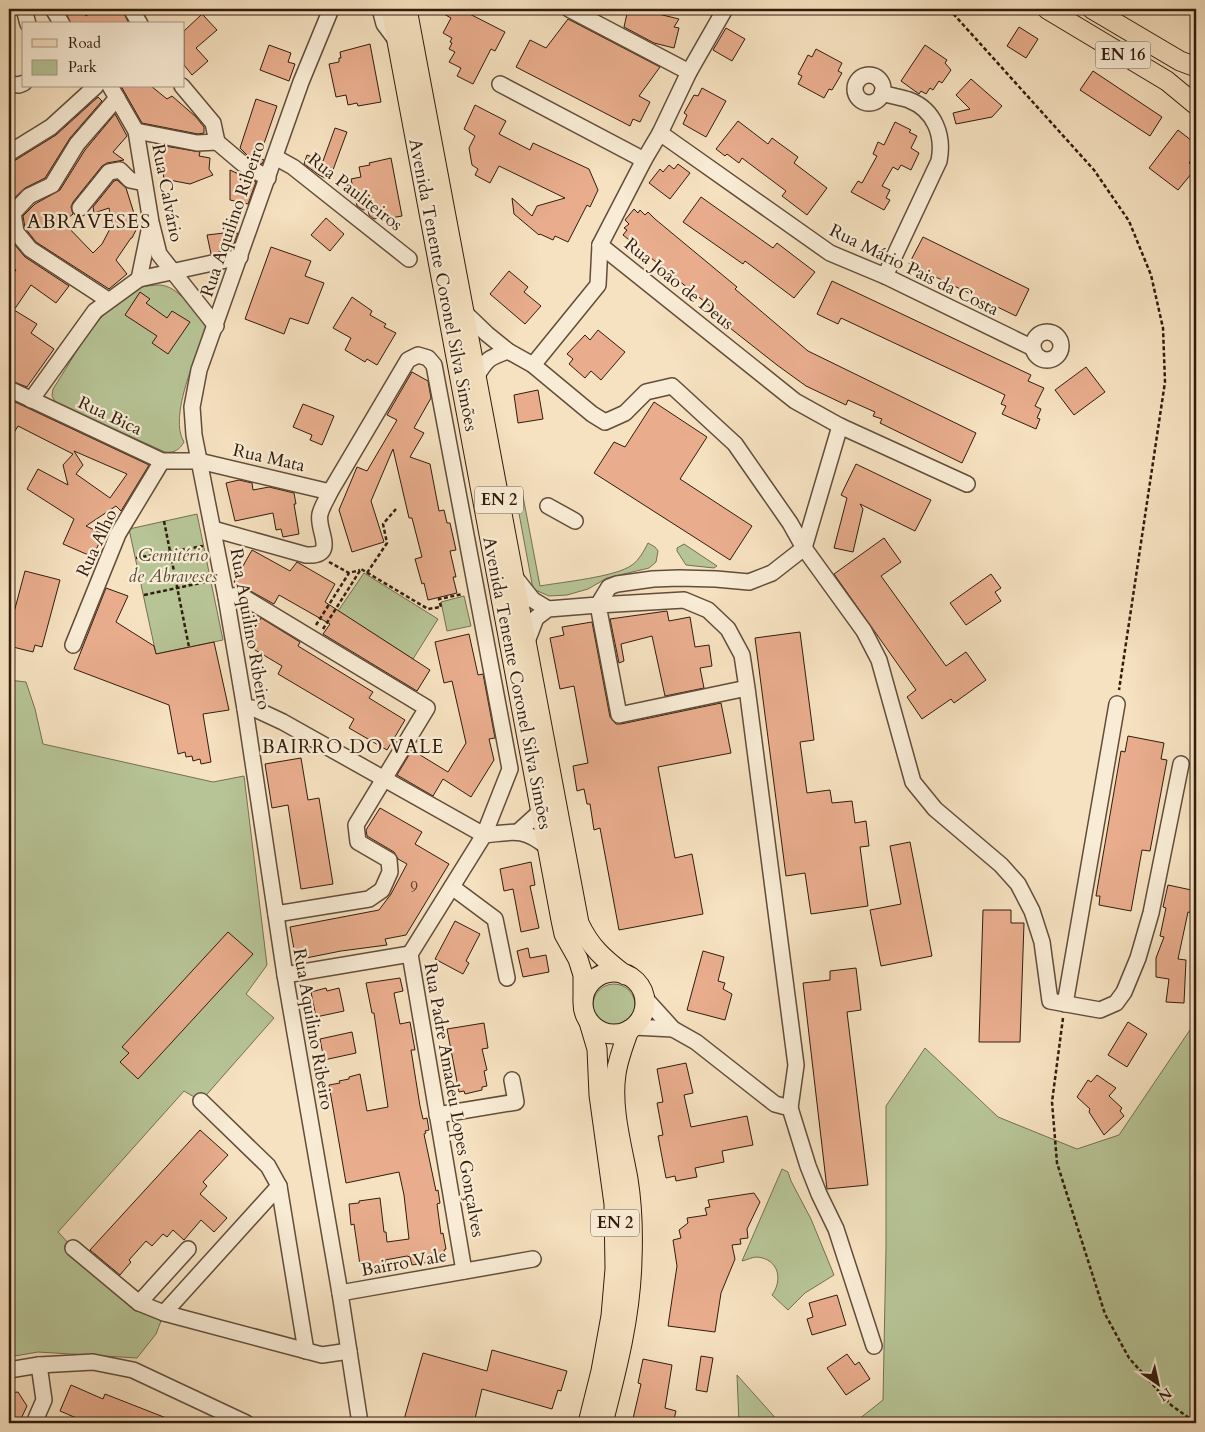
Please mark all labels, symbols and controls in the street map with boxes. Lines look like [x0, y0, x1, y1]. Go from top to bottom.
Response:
legend [22, 22, 185, 88]
text: Road [68, 33, 101, 53]
road number: EN 16 [1096, 42, 1150, 68]
text: Park [68, 57, 97, 77]
street label: Rua Aquilino Ribeiro [195, 137, 272, 300]
street label: Avenida Tenente Coronel Silva Simões [402, 137, 484, 433]
street label: Rua Calvário [145, 142, 189, 244]
street label: Rua Pauliteiros [302, 147, 408, 237]
district label: ABRAVESES [27, 208, 151, 235]
street label: Rua Mário Pais da Costa [825, 218, 1003, 322]
street label: Rua João de Deus [619, 232, 739, 336]
street label: Rua Bica [74, 390, 146, 442]
street label: Rua Mata [231, 438, 308, 478]
road number: EN 2 [475, 486, 523, 514]
street label: Rua Alho [70, 505, 124, 581]
street label: Avenida Tenente Coronel Silva Simões [476, 535, 558, 831]
park label: Cemitério de Abraveses [128, 543, 218, 589]
street label: Rua Aquilino Ribeiro [223, 546, 277, 712]
district label: BAIRRO DO VALE [262, 734, 444, 760]
house number: 9 [410, 877, 418, 897]
street label: Rua Aquilino Ribeiro [286, 946, 340, 1112]
street label: Rua Padre Amadeu Lopes Gonçalves [418, 961, 490, 1239]
road number: EN 2 [591, 1210, 639, 1236]
street label: Bairro Vale [359, 1243, 449, 1283]
north arrow [1132, 1360, 1182, 1410]
text: N [1155, 1383, 1175, 1406]

